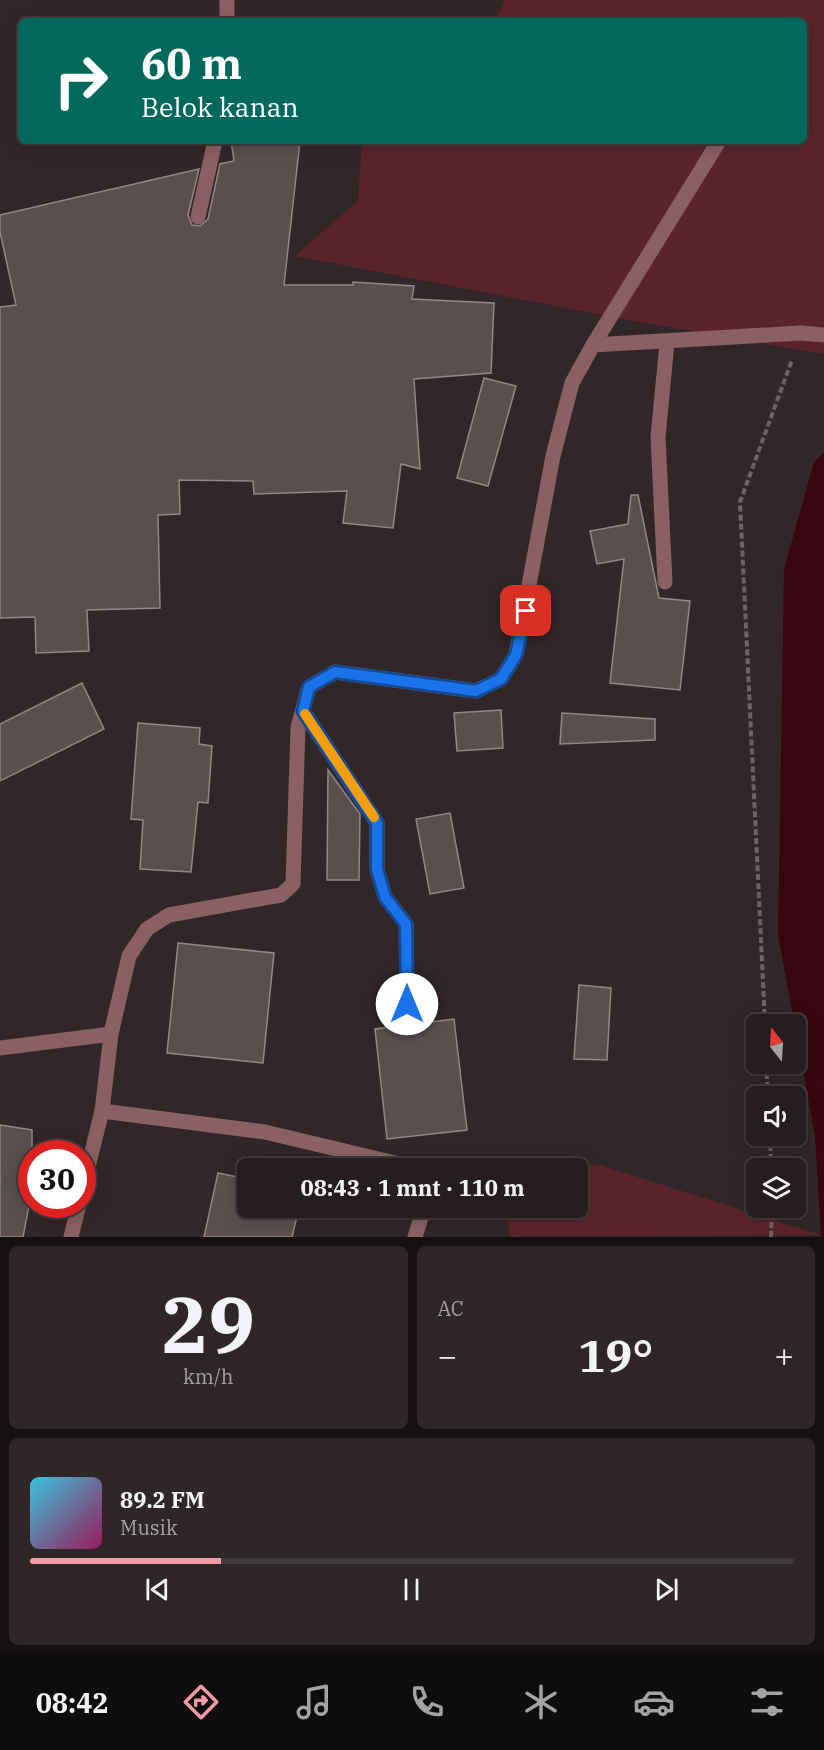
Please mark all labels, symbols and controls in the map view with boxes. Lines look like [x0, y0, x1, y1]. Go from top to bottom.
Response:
text: 60 m [141, 36, 242, 91]
icon: right [42, 42, 120, 120]
text: Belok kanan [141, 89, 299, 124]
pin [500, 585, 551, 636]
icon: arrive [509, 594, 542, 627]
position arrow [375, 972, 439, 1036]
north arrow [746, 1014, 806, 1074]
map controls [746, 1014, 806, 1218]
button: sound [746, 1086, 806, 1146]
speed limit sign: 30 [18, 1140, 96, 1218]
button: layers [746, 1158, 806, 1218]
text: 08:43 · 1 mnt · 110 m [300, 1173, 525, 1202]
text: 29 [161, 1273, 255, 1374]
text: AC [438, 1295, 464, 1322]
text: 19° [578, 1326, 653, 1384]
text: − [438, 1334, 457, 1377]
text: + [774, 1334, 794, 1377]
text: km/h [183, 1363, 234, 1390]
text: 89.2 FM [120, 1485, 205, 1514]
text: Musik [120, 1514, 178, 1541]
icon: previous [141, 1573, 174, 1606]
icon: pause [395, 1573, 428, 1606]
icon: next [650, 1573, 683, 1606]
icon: directions [180, 1681, 222, 1723]
icon: music [293, 1681, 335, 1723]
icon: phone [406, 1681, 448, 1723]
icon: climate [520, 1681, 562, 1723]
icon: car [633, 1681, 675, 1723]
icon: filters [746, 1681, 788, 1723]
text: 08:42 [36, 1685, 109, 1720]

